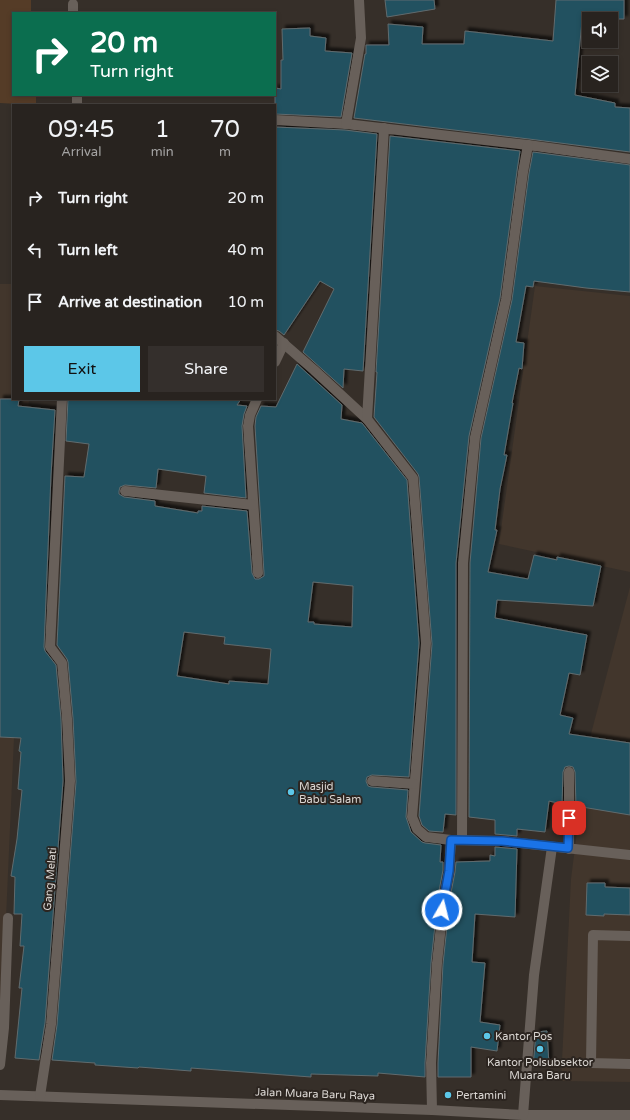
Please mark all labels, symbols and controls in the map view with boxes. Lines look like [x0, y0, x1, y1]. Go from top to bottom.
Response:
map controls [582, 12, 618, 92]
button: sound [582, 12, 618, 48]
text: 20 m [90, 26, 158, 60]
icon: right [24, 28, 76, 80]
button: layers [582, 56, 618, 92]
text: Turn right [90, 60, 174, 82]
text: 09:45 [48, 115, 115, 144]
text: 1 [155, 115, 170, 144]
text: 70 [210, 115, 240, 144]
text: Arrival [61, 144, 101, 160]
text: min [151, 144, 174, 160]
text: m [219, 144, 231, 160]
icon: right [24, 187, 46, 209]
text: Turn right [58, 189, 128, 207]
text: 20 m [227, 189, 264, 207]
icon: left [24, 239, 46, 261]
text: Turn left [58, 241, 118, 259]
text: 40 m [227, 241, 264, 259]
icon: arrive [24, 291, 46, 313]
text: Arrive at destination [58, 293, 202, 311]
text: 10 m [227, 293, 264, 311]
button: Exit [24, 346, 140, 392]
button: Share [148, 346, 264, 392]
place label: Masjid Babu Salam [299, 780, 361, 806]
marker: Masjid Babu Salam [286, 787, 296, 797]
pin [552, 801, 586, 835]
icon: arrive [558, 807, 580, 829]
street label: Gang Melati [41, 847, 59, 911]
position arrow [421, 889, 463, 931]
place label: Kantor Pos [495, 1030, 552, 1043]
marker: Kantor Pos [482, 1031, 492, 1041]
marker: Kantor Polsubsektor Muara Baru [535, 1044, 545, 1054]
place label: Kantor Polsubsektor Muara Baru [487, 1056, 594, 1082]
street label: Jalan Muara Baru Raya [255, 1085, 375, 1103]
place label: Pertamini [456, 1089, 506, 1102]
marker: Pertamini [443, 1090, 453, 1100]

